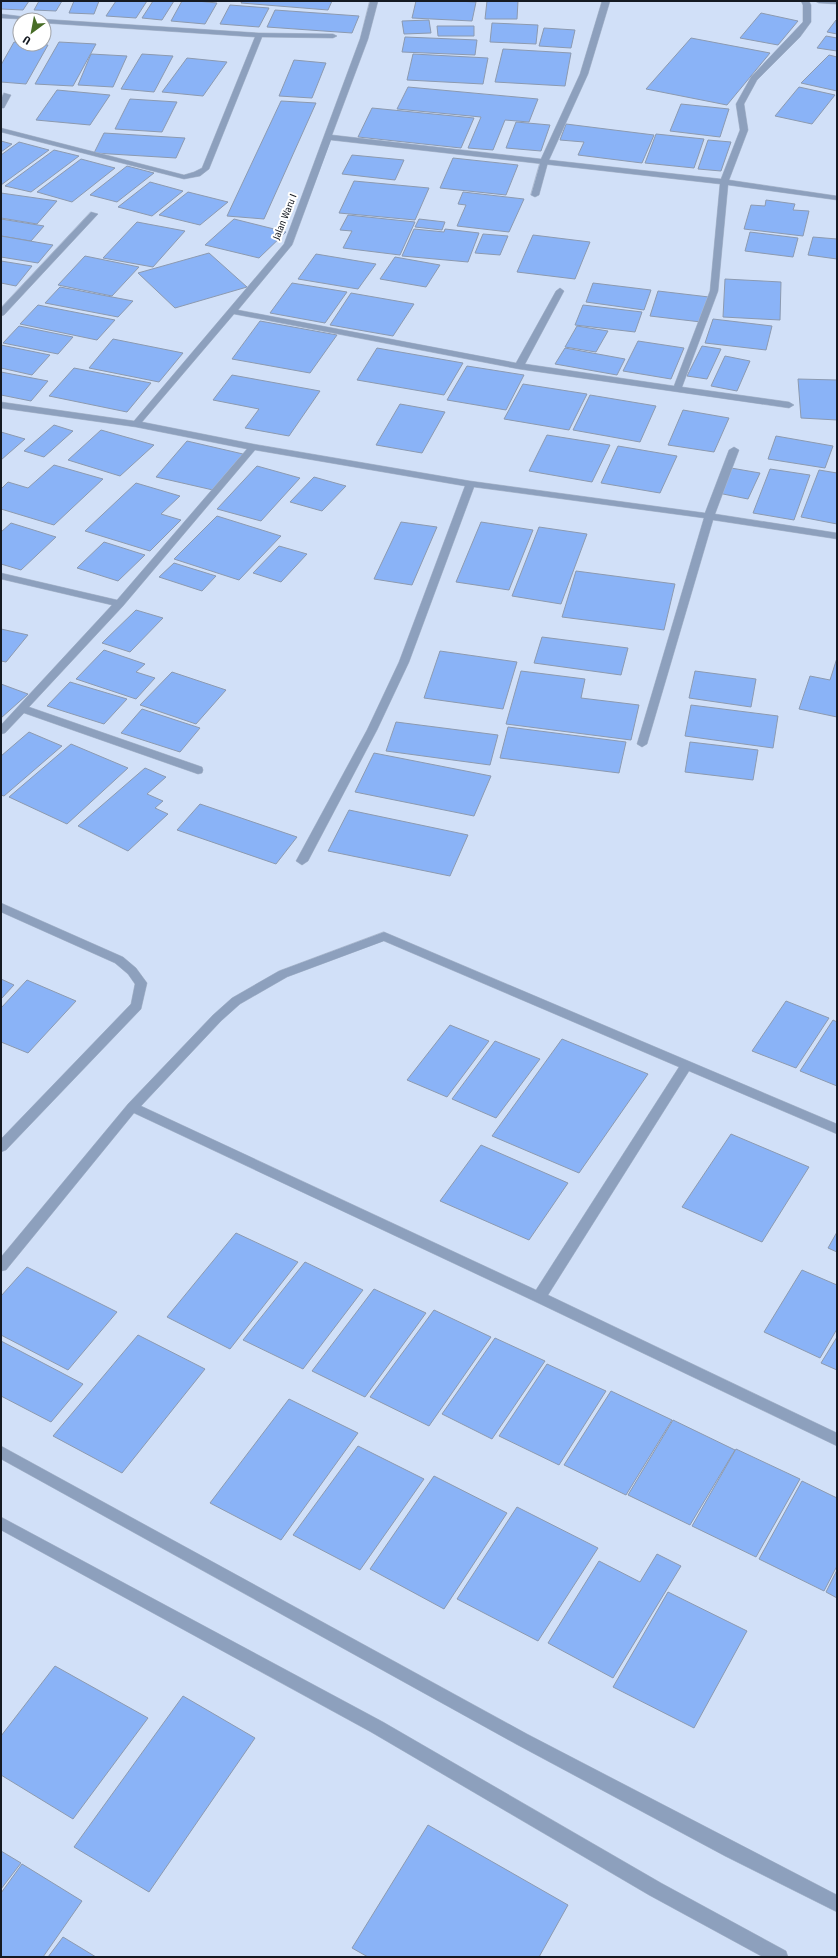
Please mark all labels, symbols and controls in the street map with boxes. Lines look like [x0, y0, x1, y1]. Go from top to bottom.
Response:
north arrow [12, 12, 52, 52]
text: U [21, 33, 33, 47]
street label: Jalan Waru I [270, 192, 300, 242]

